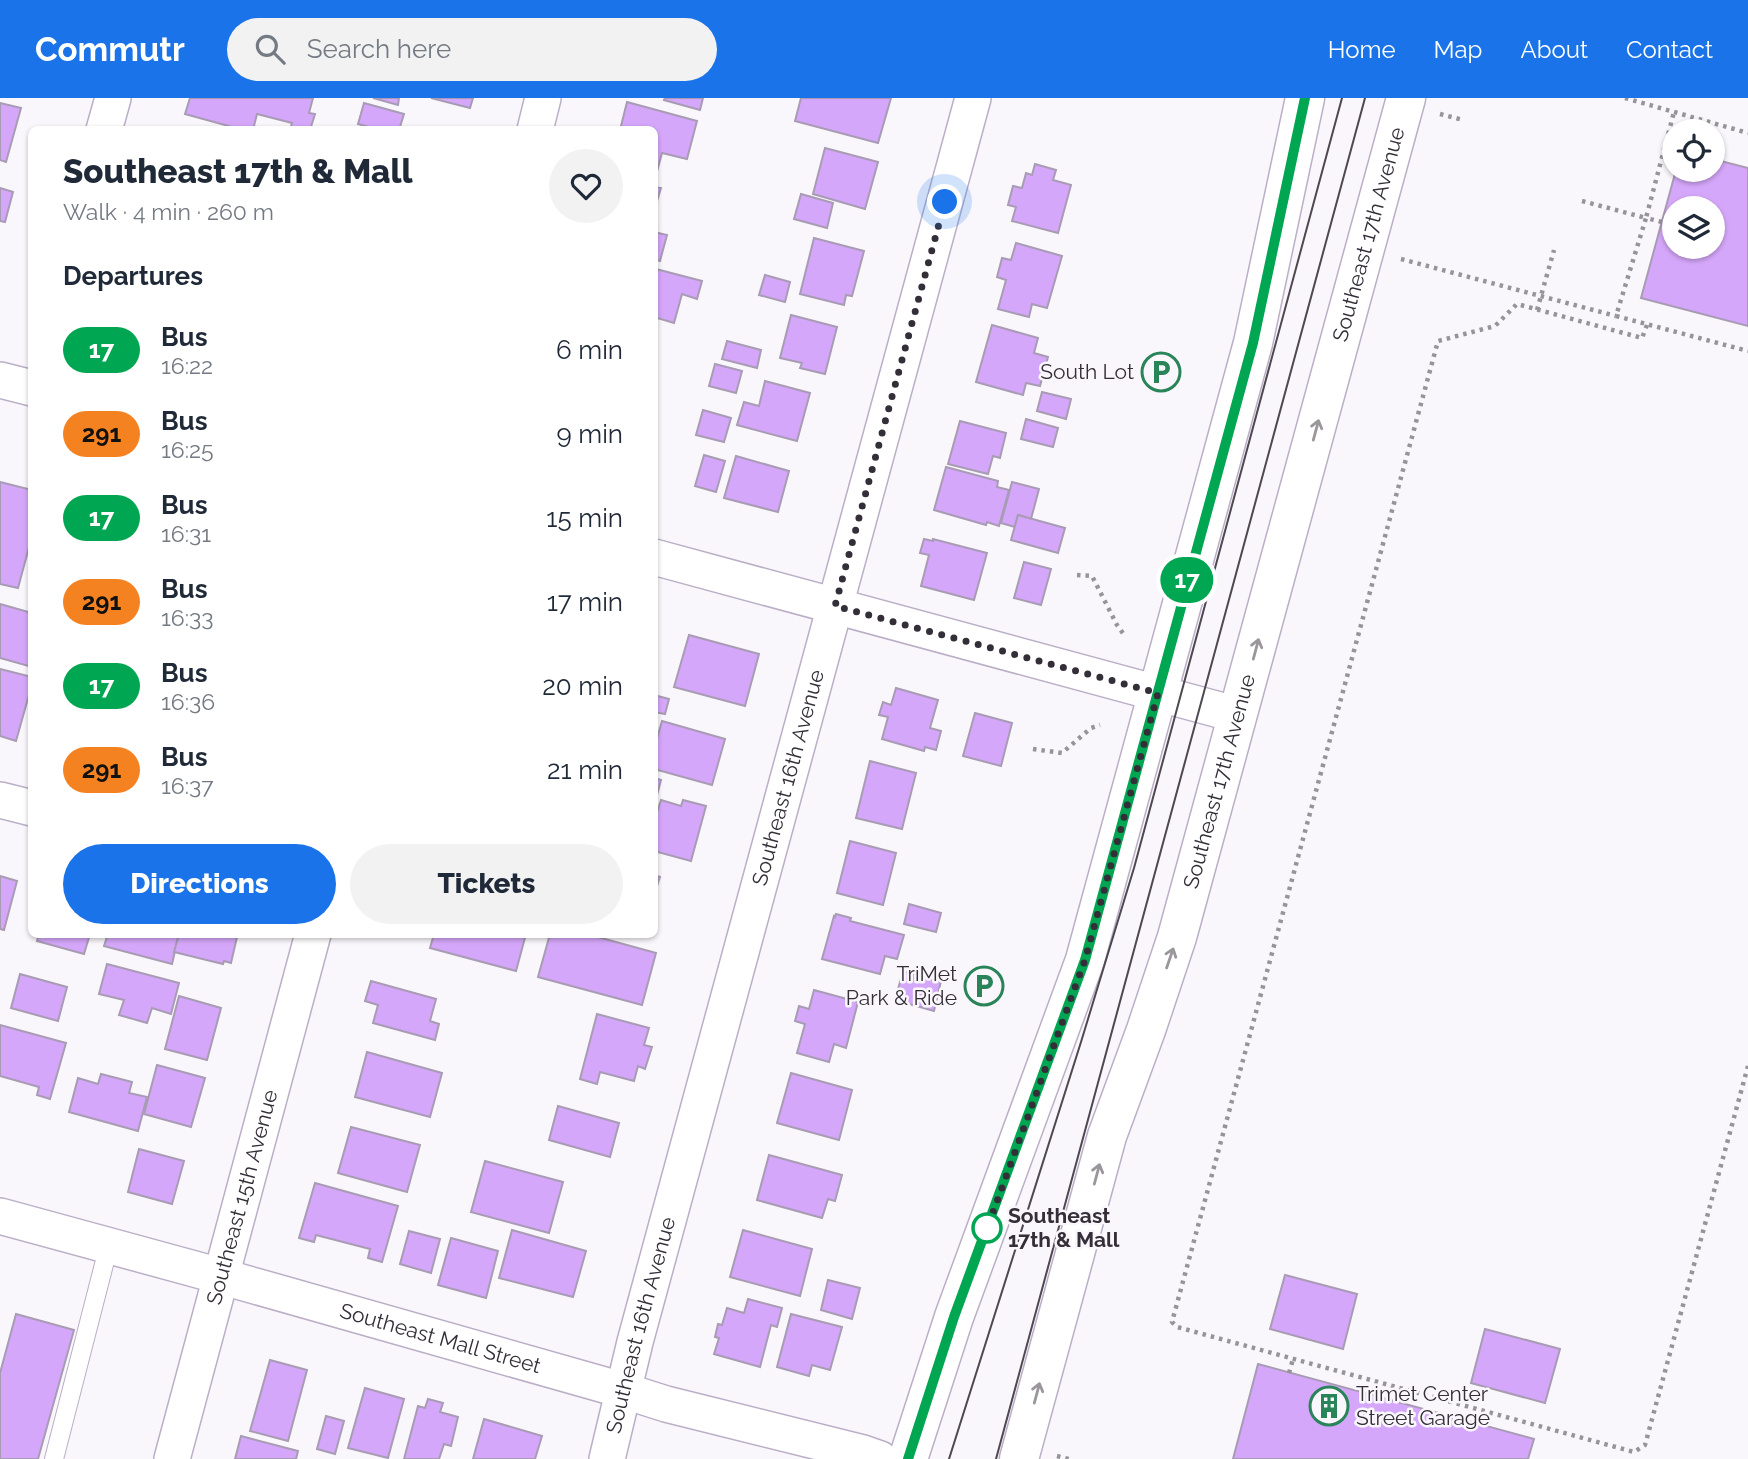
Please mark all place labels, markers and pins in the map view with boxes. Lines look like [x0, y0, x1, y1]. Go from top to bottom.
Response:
parking icon: South Lot [1140, 351, 1182, 393]
place label: South Lot [1040, 359, 1134, 384]
place label: TriMet Park & Ride [846, 961, 957, 1010]
parking icon: TriMet Park & Ride [963, 965, 1005, 1007]
place label: Southeast 17th & Mall [1008, 1203, 1120, 1252]
marker: Southeast 17th & Mall [972, 1213, 1002, 1243]
place label: Trimet Center Street Garage [1356, 1381, 1490, 1430]
building icon: Trimet Center Street Garage [1308, 1385, 1350, 1427]

